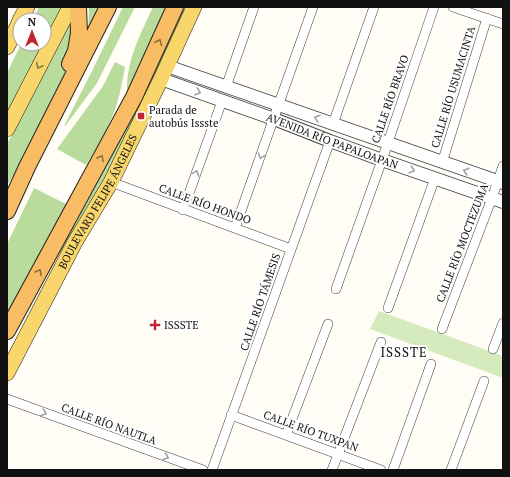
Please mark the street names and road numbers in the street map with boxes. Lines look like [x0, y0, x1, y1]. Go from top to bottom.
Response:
street label: CALLE RÍO USUMACINTA [428, 24, 478, 150]
street label: CALLE RÍO BRAVO [368, 53, 412, 145]
street label: AVENIDA RÍO PAPALOAPAN [264, 110, 400, 172]
street label: BOULEVARD FELIPE ÁNGELES [55, 132, 140, 271]
street label: CALLE RÍO HONDO [157, 181, 253, 227]
street label: CALLE RÍO MOCTEZUMA [433, 181, 491, 304]
street label: CALLE RÍO TÁMESIS [237, 251, 283, 353]
street label: CALLE RÍO NAUTLA [59, 400, 159, 448]
street label: CALLE RÍO TUXPAN [262, 407, 360, 455]

